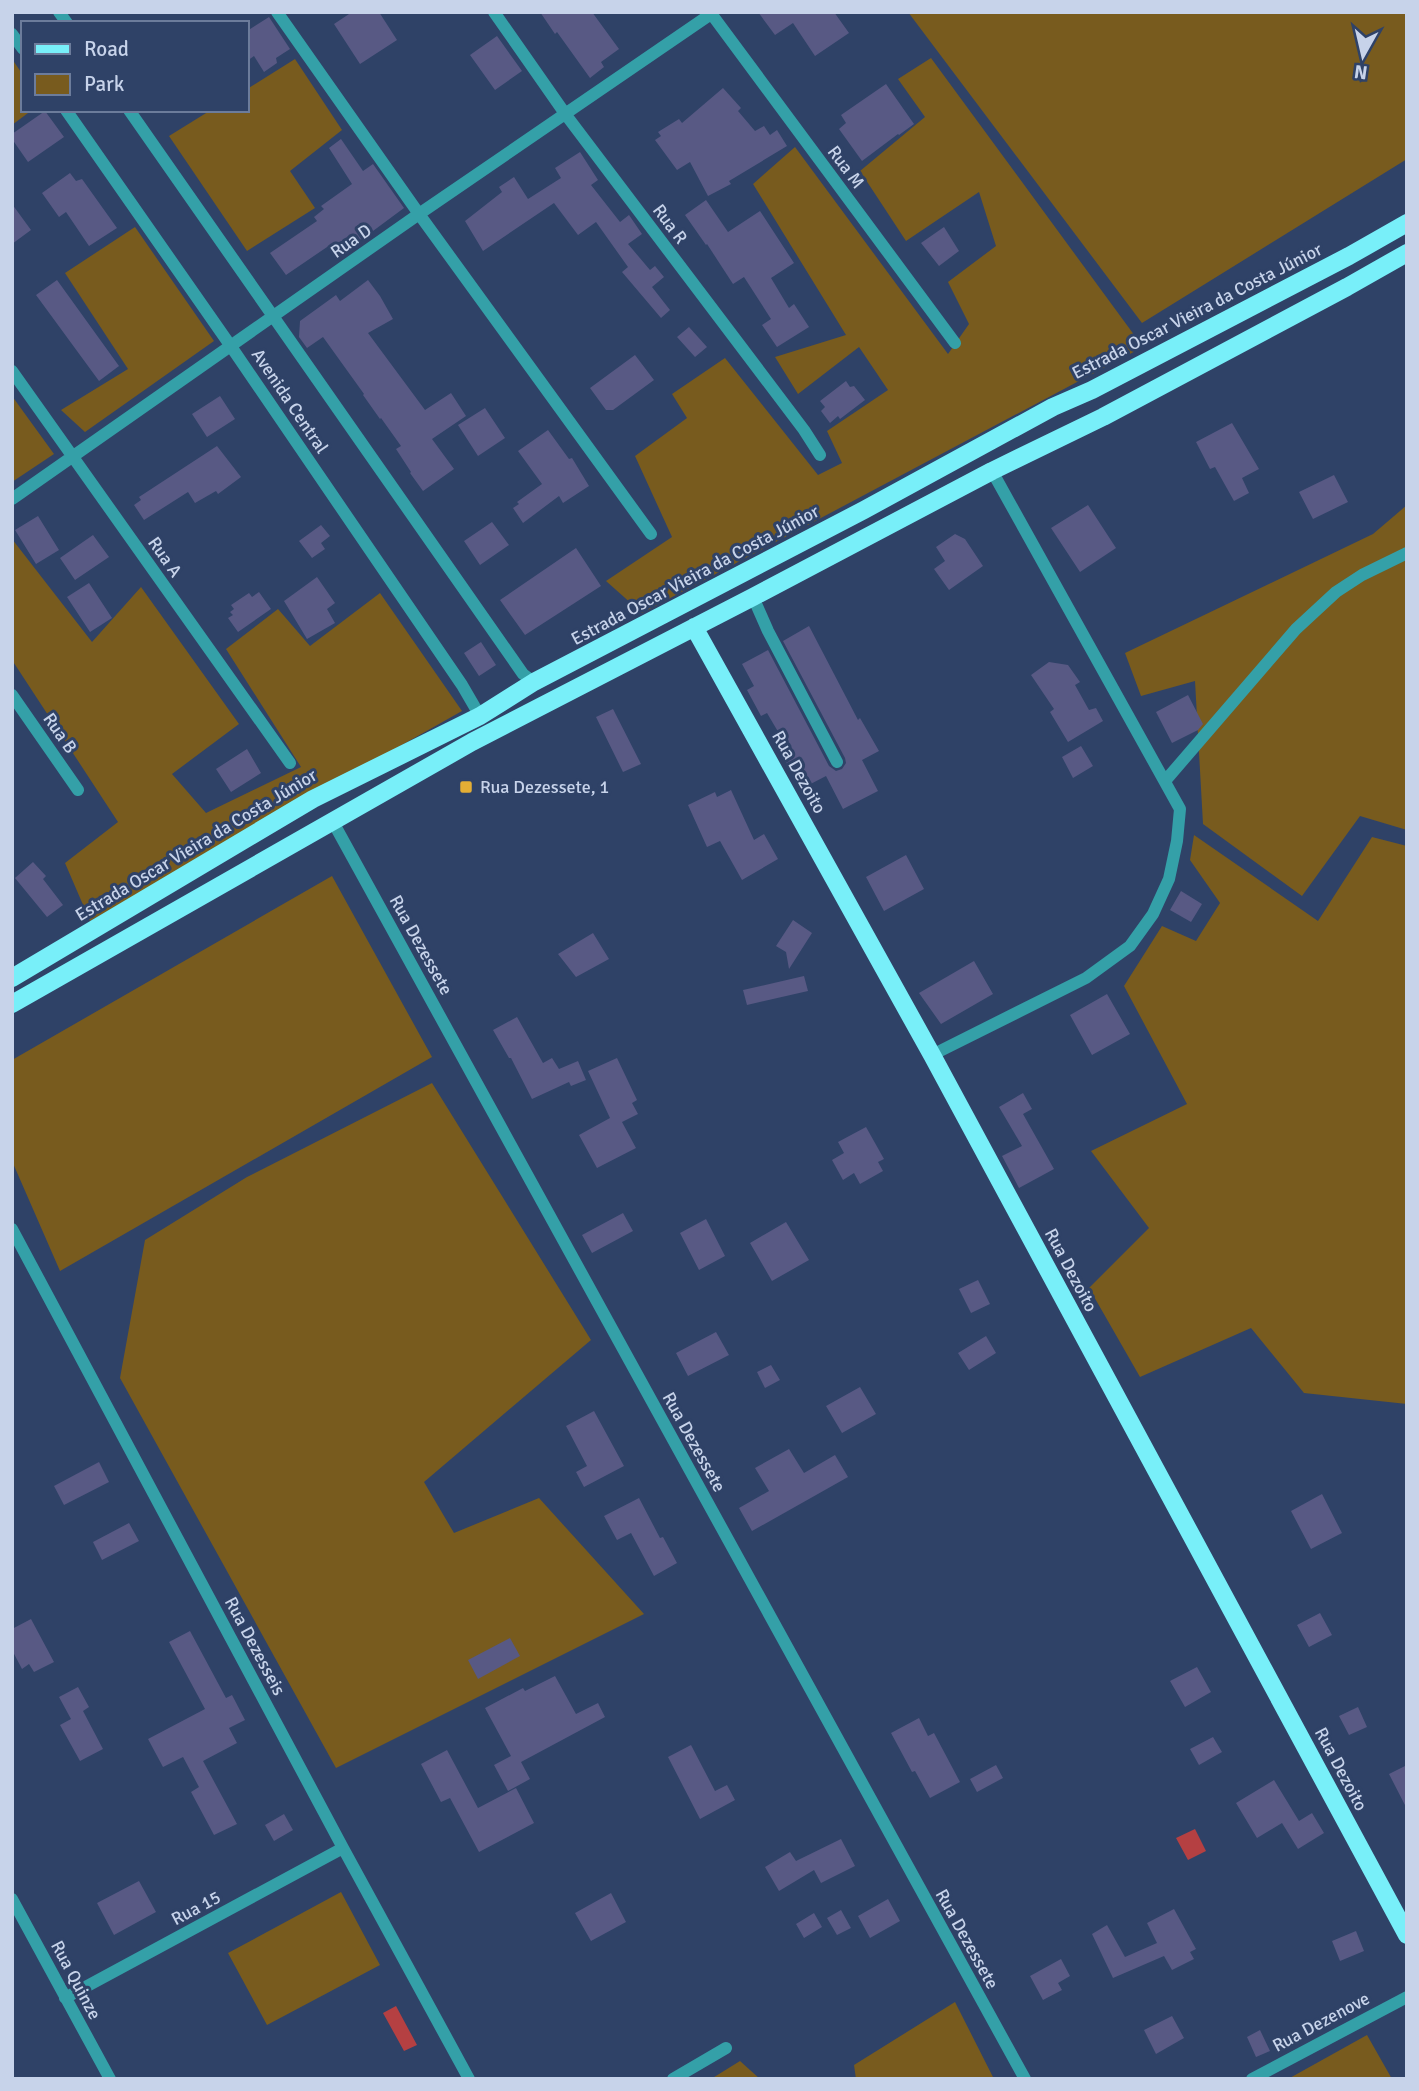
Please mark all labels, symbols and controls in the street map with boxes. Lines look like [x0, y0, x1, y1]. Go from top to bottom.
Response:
legend [21, 21, 248, 112]
north arrow [1328, 21, 1398, 91]
text: Road [84, 36, 129, 62]
text: N [1353, 59, 1369, 85]
text: Park [84, 71, 125, 97]
street label: Rua M [823, 141, 869, 193]
street label: Rua R [648, 200, 692, 248]
street label: Rua D [326, 219, 376, 263]
street label: Estrada Oscar Vieira da Costa Júnior [1068, 238, 1326, 384]
street label: Avenida Central [247, 344, 333, 458]
street label: Estrada Oscar Vieira da Costa Júnior [567, 500, 823, 650]
street label: Rua A [143, 533, 187, 581]
street label: Rua B [38, 709, 82, 758]
street label: Rua Dezoito [767, 727, 831, 817]
street label: Estrada Oscar Vieira da Costa Júnior [71, 764, 321, 926]
place label: Rua Dezessete, 1 [480, 776, 609, 798]
marker: Rua Dezessete, 1 [458, 779, 474, 795]
street label: Rua Dezessete [385, 891, 457, 999]
street label: Rua Dezoito [1040, 1224, 1102, 1316]
street label: Rua Dezessete [658, 1388, 730, 1496]
street label: Rua Dezesseis [220, 1593, 290, 1699]
street label: Rua Dezoito [1310, 1723, 1372, 1815]
street label: Rua Dezessete [931, 1885, 1003, 1993]
street label: Rua 15 [168, 1886, 224, 1930]
street label: Rua Quinze [46, 1937, 106, 2023]
street label: Rua Dezenove [1269, 1987, 1373, 2057]

